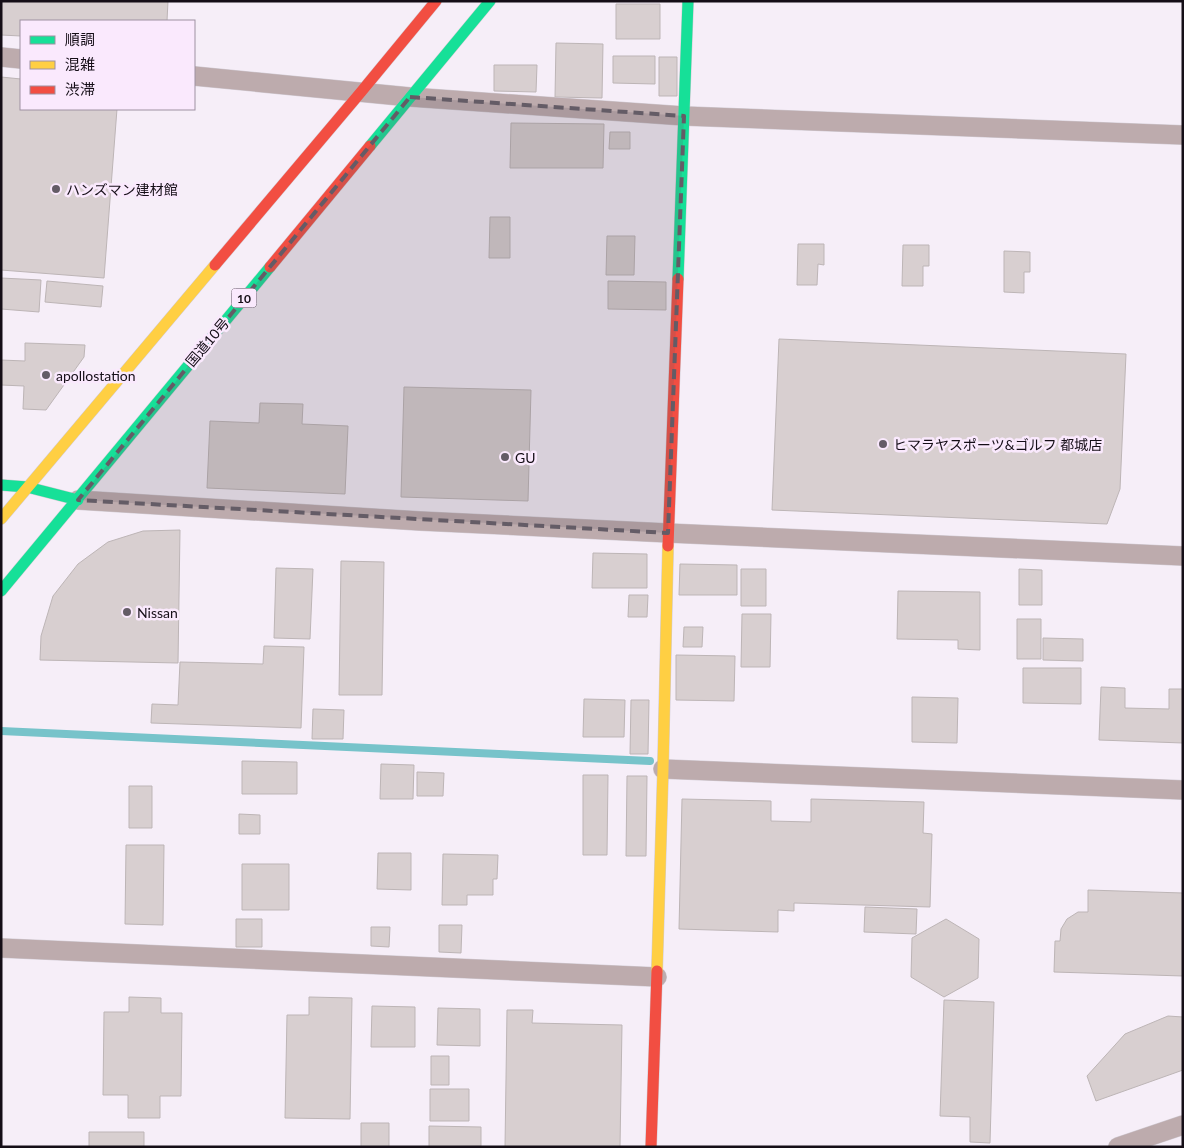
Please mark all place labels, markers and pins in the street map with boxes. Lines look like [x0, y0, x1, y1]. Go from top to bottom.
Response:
place label: ハンズマン建材館 [66, 181, 178, 198]
marker: ハンズマン建材館 [50, 183, 62, 195]
place label: apollostation [56, 367, 136, 384]
marker: apollostation [40, 369, 52, 381]
place label: ヒマラヤスポーツ&ゴルフ 都城店 [893, 436, 1102, 453]
marker: ヒマラヤスポーツ&ゴルフ 都城店 [877, 438, 889, 450]
place label: GU [515, 449, 536, 466]
marker: GU [499, 451, 511, 463]
place label: Nissan [137, 604, 178, 621]
marker: Nissan [121, 606, 133, 618]

